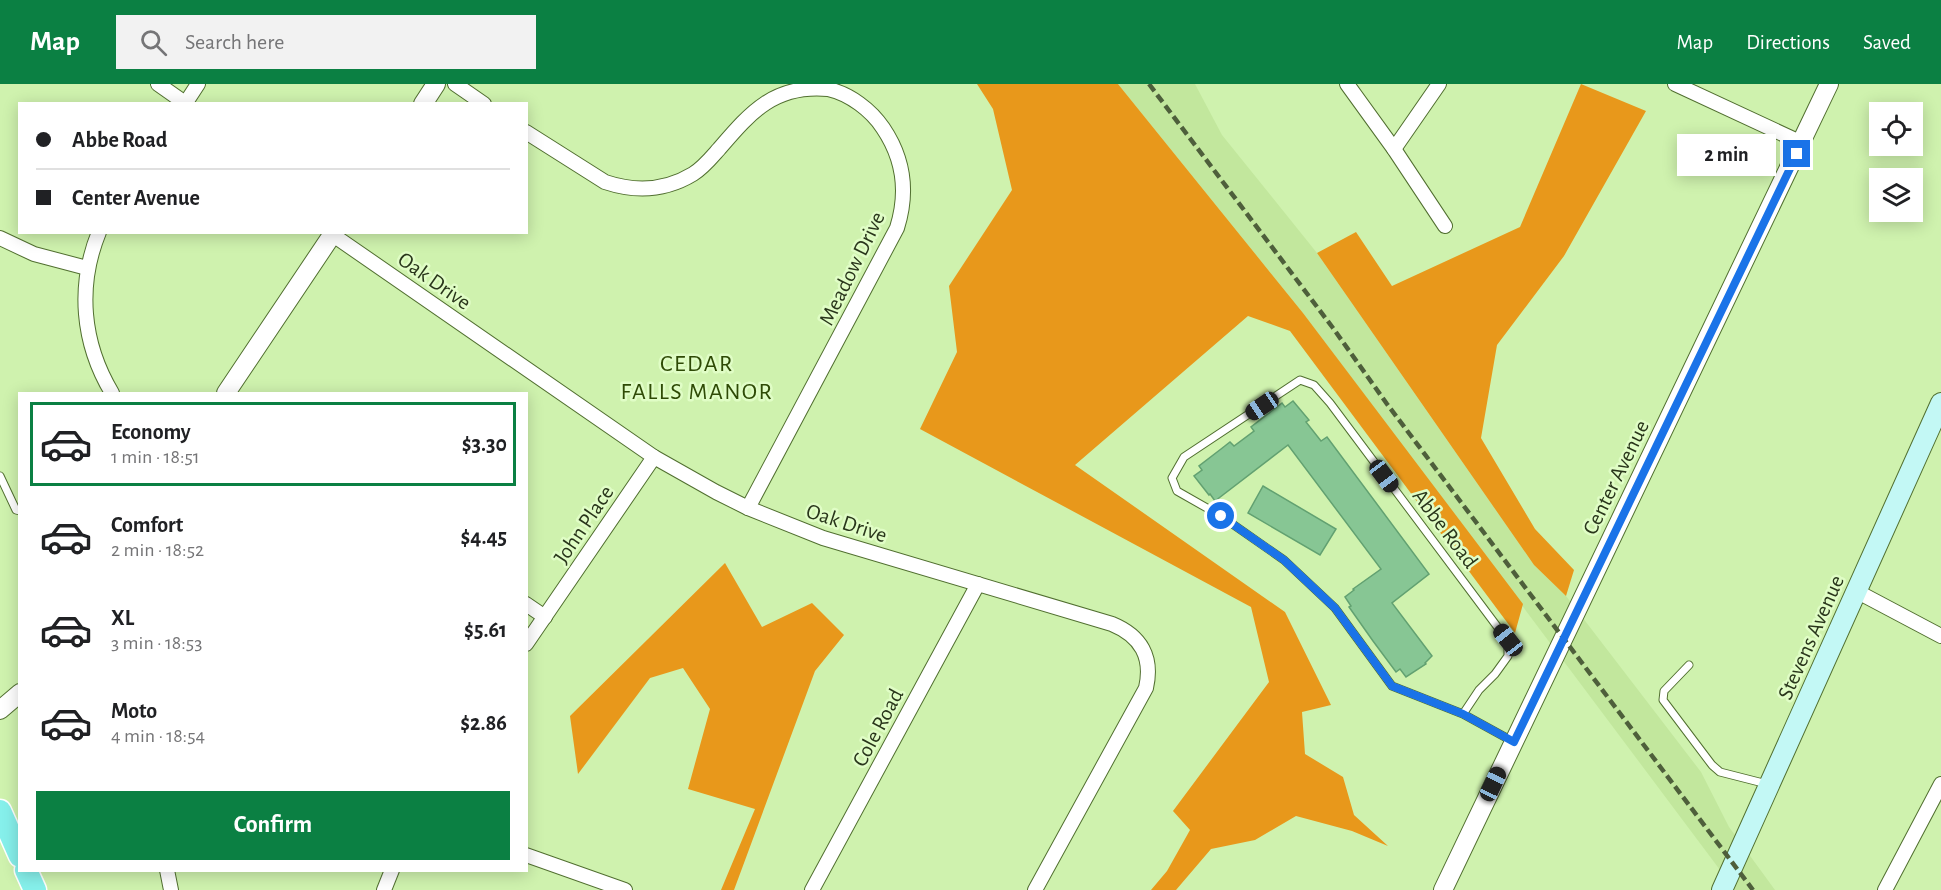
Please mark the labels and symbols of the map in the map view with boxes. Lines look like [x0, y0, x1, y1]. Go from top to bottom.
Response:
callout: 2 min [1677, 133, 1776, 175]
route end [1783, 140, 1810, 167]
street label: Meadow Drive [815, 208, 889, 329]
street label: Oak Drive [394, 248, 475, 314]
district label: CEDAR FALLS MANOR [621, 352, 773, 404]
car [1242, 388, 1282, 424]
street label: Center Avenue [1579, 417, 1653, 538]
car [1366, 456, 1402, 496]
street label: John Place [550, 482, 618, 568]
street label: Abbe Road [1408, 485, 1482, 572]
street label: Oak Drive [804, 500, 890, 546]
route start [1207, 502, 1234, 529]
street label: Stevens Avenue [1774, 572, 1848, 703]
car [1490, 620, 1526, 660]
street label: Cole Road [848, 685, 907, 770]
car [1477, 764, 1509, 804]

